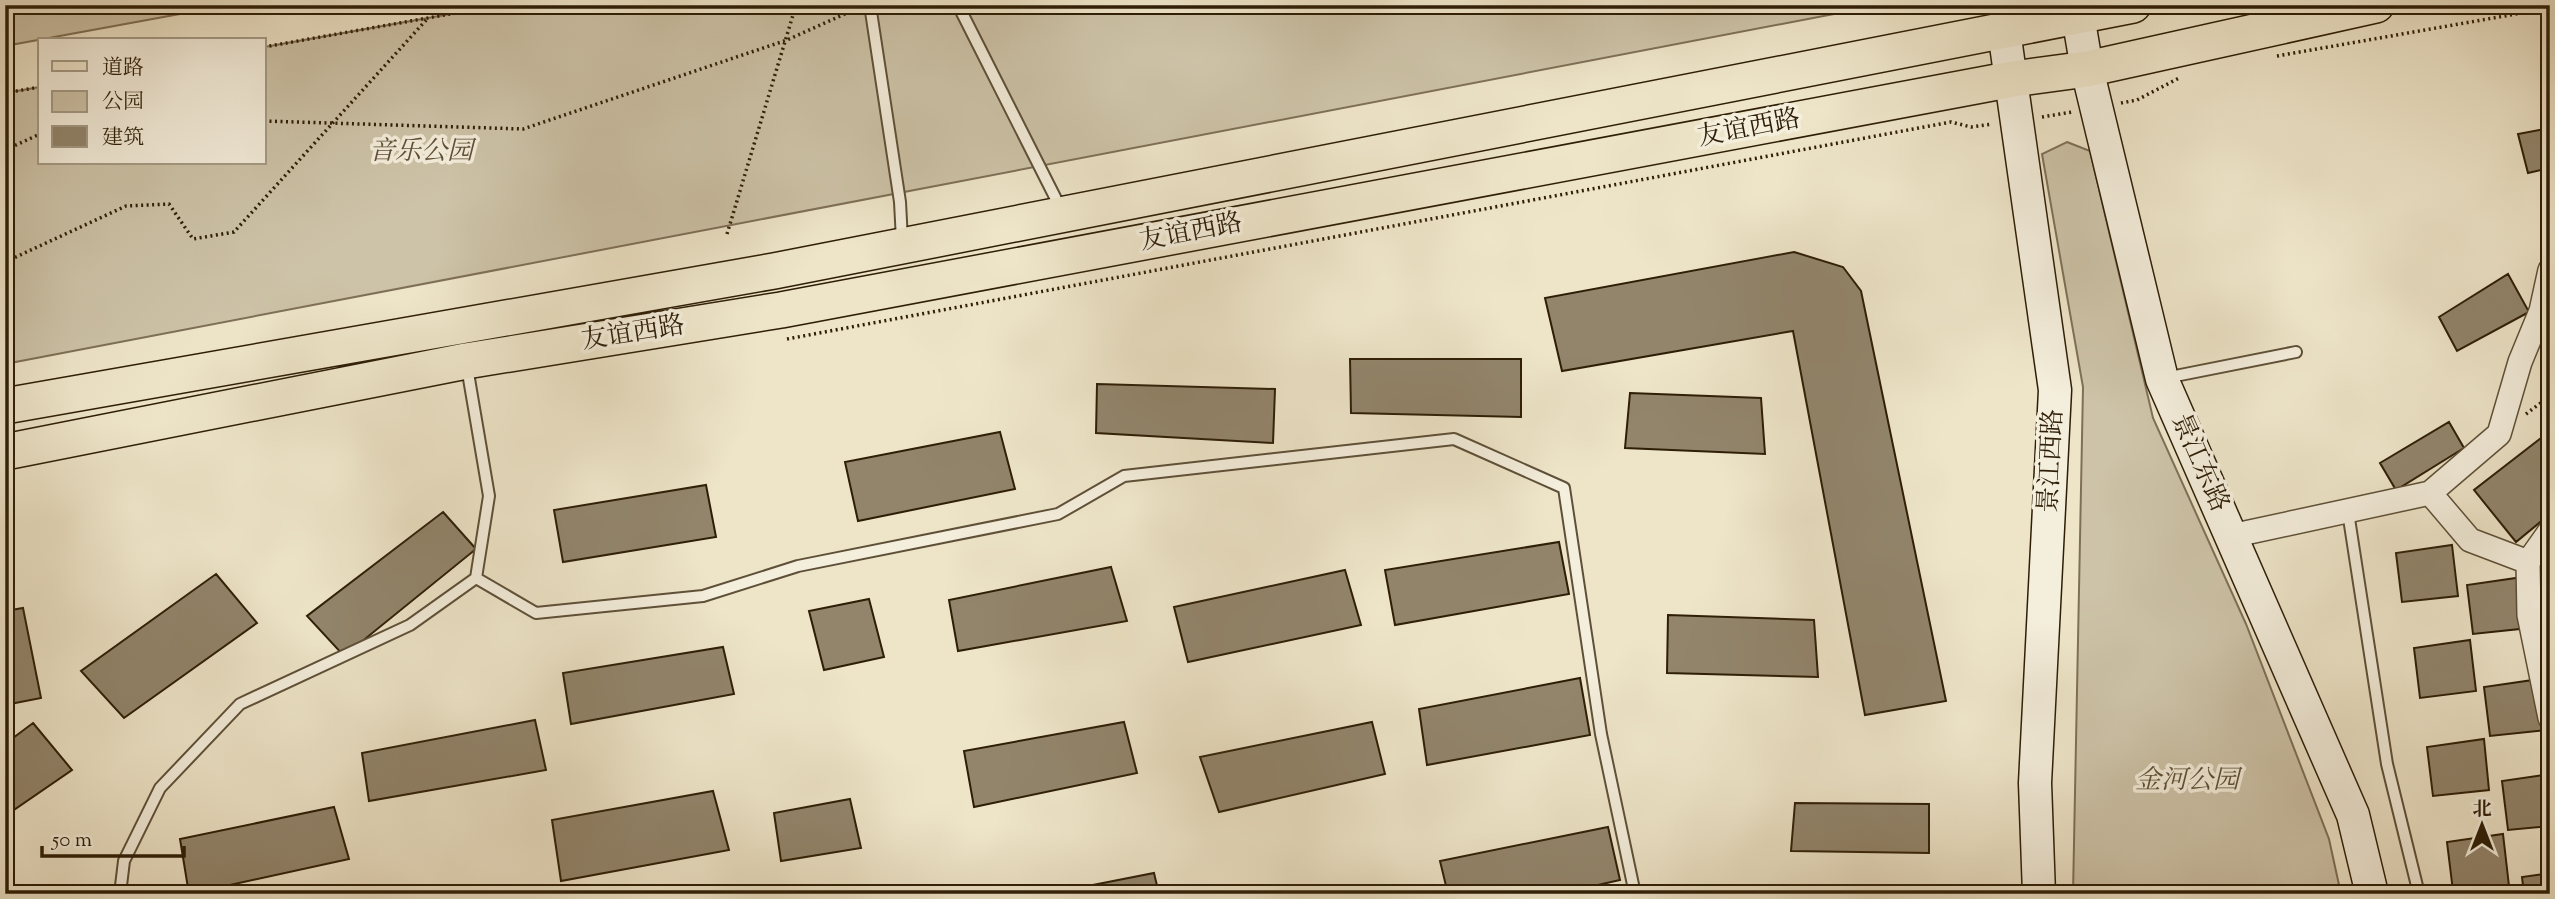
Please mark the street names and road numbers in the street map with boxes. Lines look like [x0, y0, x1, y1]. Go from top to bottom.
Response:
street label: 友谊西路 [1694, 101, 1804, 157]
street label: 友谊西路 [1136, 205, 1246, 261]
street label: 友谊西路 [579, 308, 687, 360]
street label: 景江西路 [2031, 408, 2073, 514]
street label: 景江东路 [2161, 408, 2237, 518]

